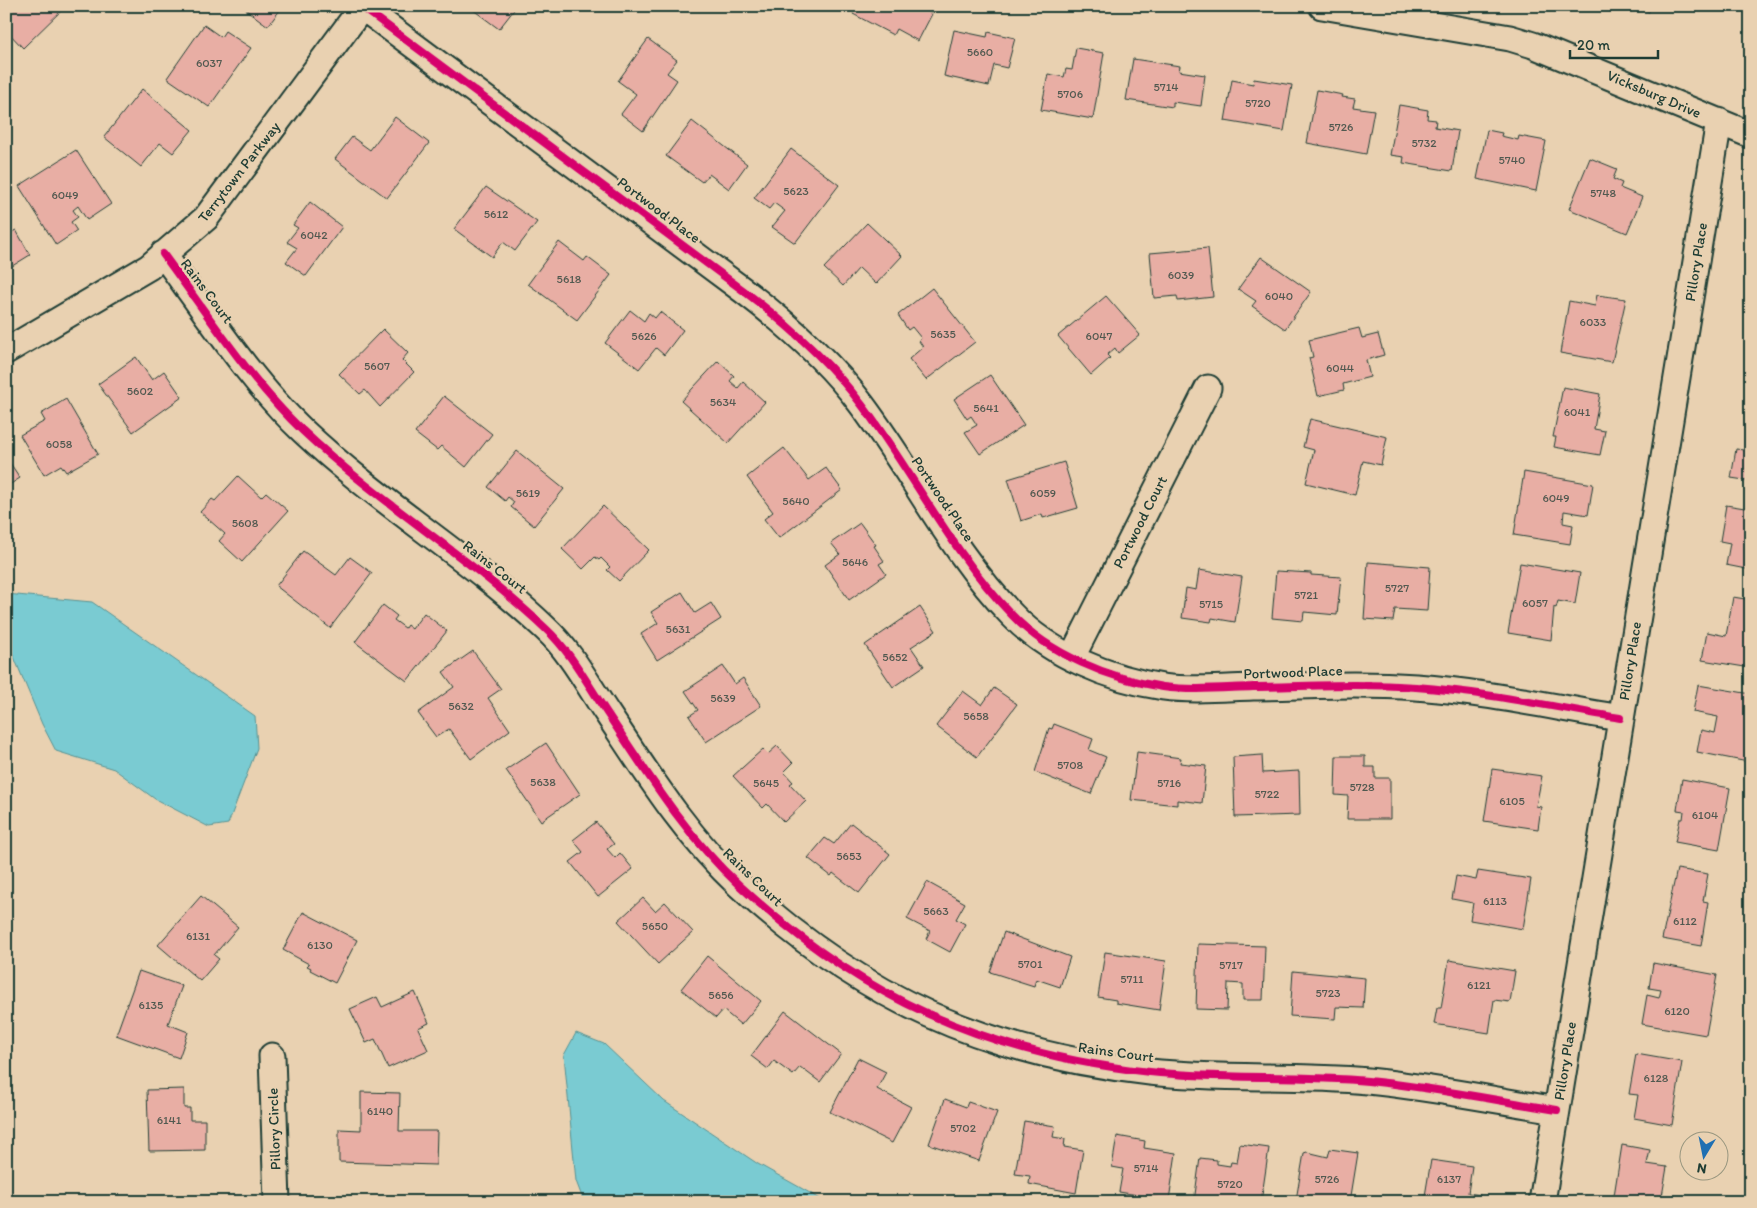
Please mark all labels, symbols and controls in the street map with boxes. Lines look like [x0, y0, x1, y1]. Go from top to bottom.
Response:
scale bar [1570, 28, 1657, 60]
text: 20 m [1577, 36, 1611, 54]
house number: 5660 [967, 45, 993, 59]
house number: 6037 [196, 56, 222, 70]
street label: Vicksburg Drive [1604, 66, 1704, 122]
house number: 5714 [1153, 80, 1179, 94]
house number: 5706 [1057, 87, 1083, 101]
house number: 5720 [1245, 96, 1271, 110]
street label: Terrytown Parkway [194, 118, 284, 226]
house number: 5726 [1329, 120, 1353, 134]
house number: 5732 [1411, 136, 1437, 150]
house number: 5740 [1499, 153, 1525, 167]
street label: Portwood Place [614, 173, 704, 247]
house number: 5623 [783, 184, 809, 198]
house number: 5748 [1590, 186, 1616, 200]
house number: 6049 [51, 188, 79, 202]
house number: 5612 [484, 207, 509, 221]
street label: Pillory Place [1681, 221, 1711, 303]
house number: 6042 [300, 228, 328, 242]
street label: Rains Court [177, 255, 237, 327]
house number: 6039 [1168, 268, 1194, 282]
house number: 5618 [557, 272, 582, 286]
house number: 6040 [1265, 289, 1293, 303]
house number: 6033 [1580, 315, 1607, 329]
house number: 5635 [930, 327, 956, 341]
house number: 5626 [631, 329, 657, 343]
house number: 6047 [1086, 329, 1112, 343]
house number: 5607 [364, 359, 390, 373]
house number: 6044 [1326, 361, 1354, 375]
house number: 5602 [127, 384, 154, 398]
house number: 5634 [710, 395, 736, 409]
house number: 5641 [973, 401, 999, 415]
house number: 6041 [1564, 405, 1591, 419]
house number: 6058 [46, 437, 73, 451]
street label: Portwood Place [908, 453, 978, 545]
street label: Portwood Court [1109, 472, 1171, 571]
house number: 5619 [516, 486, 540, 500]
house number: 6059 [1030, 486, 1056, 500]
house number: 6049 [1542, 491, 1570, 505]
house number: 5640 [782, 494, 810, 508]
house number: 5608 [232, 516, 259, 530]
street label: Rains Court [459, 536, 531, 598]
house number: 5646 [842, 555, 868, 569]
house number: 5727 [1385, 581, 1409, 595]
house number: 5721 [1294, 588, 1318, 602]
house number: 6057 [1522, 596, 1548, 610]
house number: 5715 [1199, 597, 1223, 611]
street label: Pillory Place [1615, 620, 1645, 702]
house number: 5631 [666, 622, 691, 636]
house number: 5652 [882, 650, 908, 664]
street label: Portwood Place [1243, 661, 1343, 683]
house number: 5639 [710, 691, 736, 705]
house number: 5632 [448, 699, 474, 713]
house number: 5658 [963, 709, 989, 723]
house number: 5708 [1057, 758, 1084, 772]
house number: 5638 [530, 775, 556, 789]
house number: 5645 [753, 776, 779, 790]
house number: 5716 [1157, 776, 1181, 790]
house number: 5728 [1349, 780, 1375, 794]
house number: 5722 [1255, 787, 1280, 801]
house number: 6105 [1499, 794, 1525, 808]
house number: 6104 [1692, 808, 1718, 822]
street label: Rains Court [719, 844, 787, 910]
house number: 5653 [836, 849, 862, 863]
house number: 6113 [1483, 894, 1507, 908]
house number: 5663 [923, 904, 949, 918]
house number: 6112 [1673, 914, 1698, 928]
house number: 5650 [642, 919, 668, 933]
house number: 6131 [186, 929, 210, 943]
house number: 6130 [307, 938, 333, 952]
house number: 5701 [1017, 957, 1043, 971]
house number: 5717 [1219, 958, 1243, 972]
house number: 5711 [1120, 972, 1144, 986]
house number: 6121 [1467, 978, 1491, 992]
house number: 5723 [1315, 986, 1341, 1000]
house number: 5656 [708, 988, 734, 1002]
house number: 6135 [139, 998, 163, 1012]
house number: 6120 [1664, 1004, 1690, 1018]
street label: Pillory Place [1550, 1020, 1580, 1102]
street label: Rains Court [1077, 1038, 1155, 1066]
house number: 6128 [1644, 1071, 1669, 1085]
street label: Pillory Circle [264, 1087, 284, 1171]
house number: 6140 [367, 1104, 393, 1118]
house number: 6141 [157, 1113, 182, 1127]
house number: 5702 [950, 1121, 977, 1135]
north arrow [1680, 1130, 1730, 1180]
text: N [1696, 1159, 1708, 1178]
house number: 5714 [1133, 1161, 1159, 1175]
house number: 5726 [1315, 1172, 1339, 1186]
house number: 6137 [1437, 1172, 1461, 1186]
house number: 5720 [1217, 1177, 1243, 1191]

